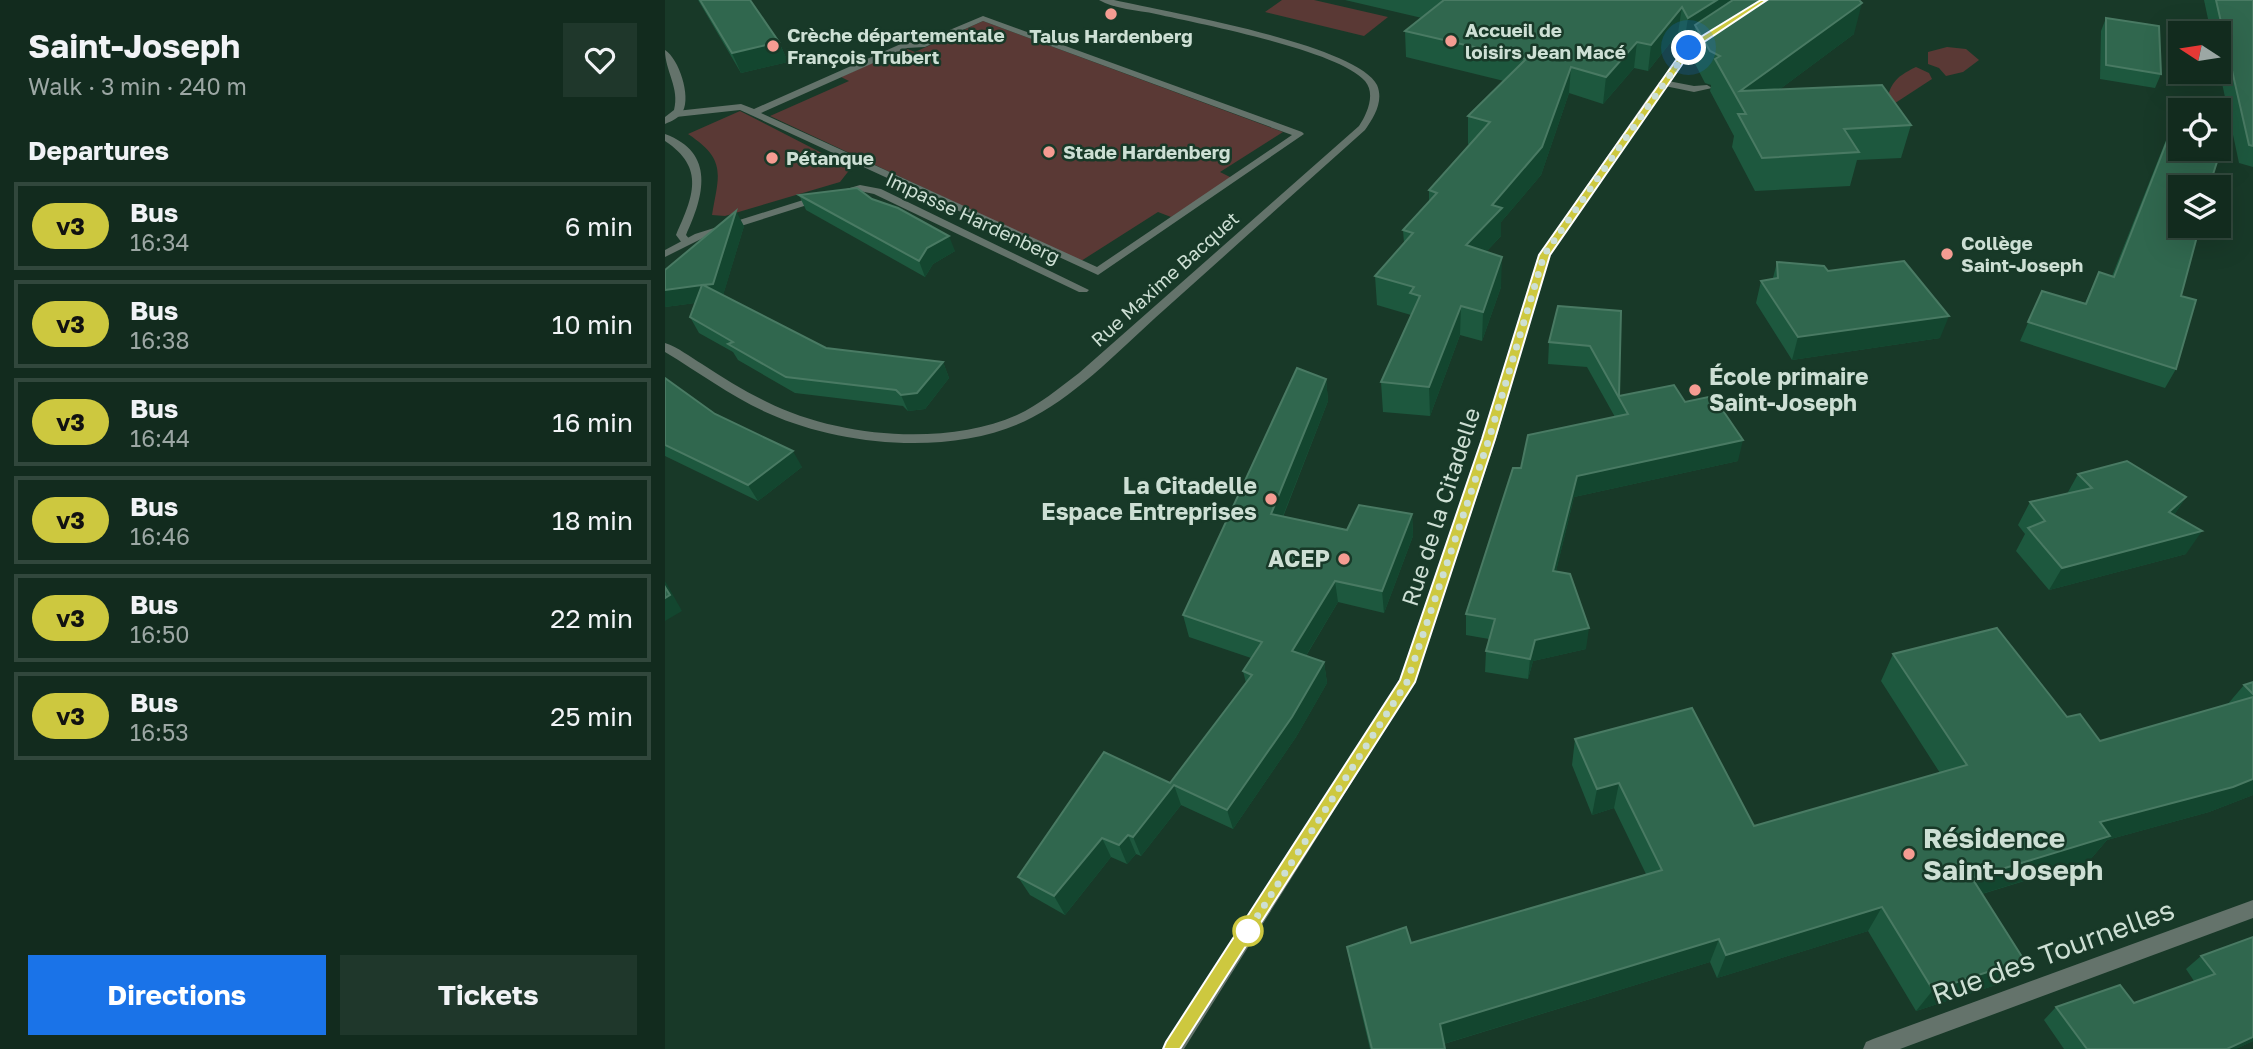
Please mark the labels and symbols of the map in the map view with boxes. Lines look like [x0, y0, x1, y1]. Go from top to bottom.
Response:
marker: Talus Hardenberg [1103, 6, 1119, 22]
place label: Accueil de loisirs Jean Macé [1465, 18, 1626, 63]
north arrow [2168, 21, 2231, 84]
place label: Crèche départementale François Trubert [787, 23, 1005, 68]
place label: Talus Hardenberg [1029, 24, 1193, 47]
your location [1671, 30, 1706, 65]
marker: Accueil de loisirs Jean Macé [1443, 33, 1459, 49]
marker: Crèche départementale François Trubert [765, 38, 781, 54]
place label: Stade Hardenberg [1063, 140, 1231, 163]
marker: Stade Hardenberg [1041, 144, 1057, 160]
place label: Pétanque [786, 146, 874, 169]
marker: Pétanque [764, 150, 780, 166]
street label: Impasse Hardenberg [882, 167, 1064, 268]
street label: Rue Maxime Bacquet [1086, 206, 1243, 351]
place label: Collège Saint-Joseph [1961, 231, 2083, 276]
marker: Collège Saint-Joseph [1939, 246, 1955, 262]
place label: École primaire Saint-Joseph [1709, 362, 1869, 416]
marker: École primaire Saint-Joseph [1687, 382, 1703, 398]
street label: Rue de la Citadelle [1395, 404, 1485, 609]
place label: La Citadelle Espace Entreprises [1041, 471, 1257, 525]
marker: La Citadelle Espace Entreprises [1263, 491, 1279, 507]
place label: ACEP [1268, 544, 1330, 572]
marker: ACEP [1336, 551, 1352, 567]
place label: Résidence Saint-Joseph [1923, 821, 2103, 886]
marker: Résidence Saint-Joseph [1901, 846, 1917, 862]
street label: Rue des Tournelles [1927, 892, 2179, 1011]
unlabelled marker [1233, 916, 1263, 946]

